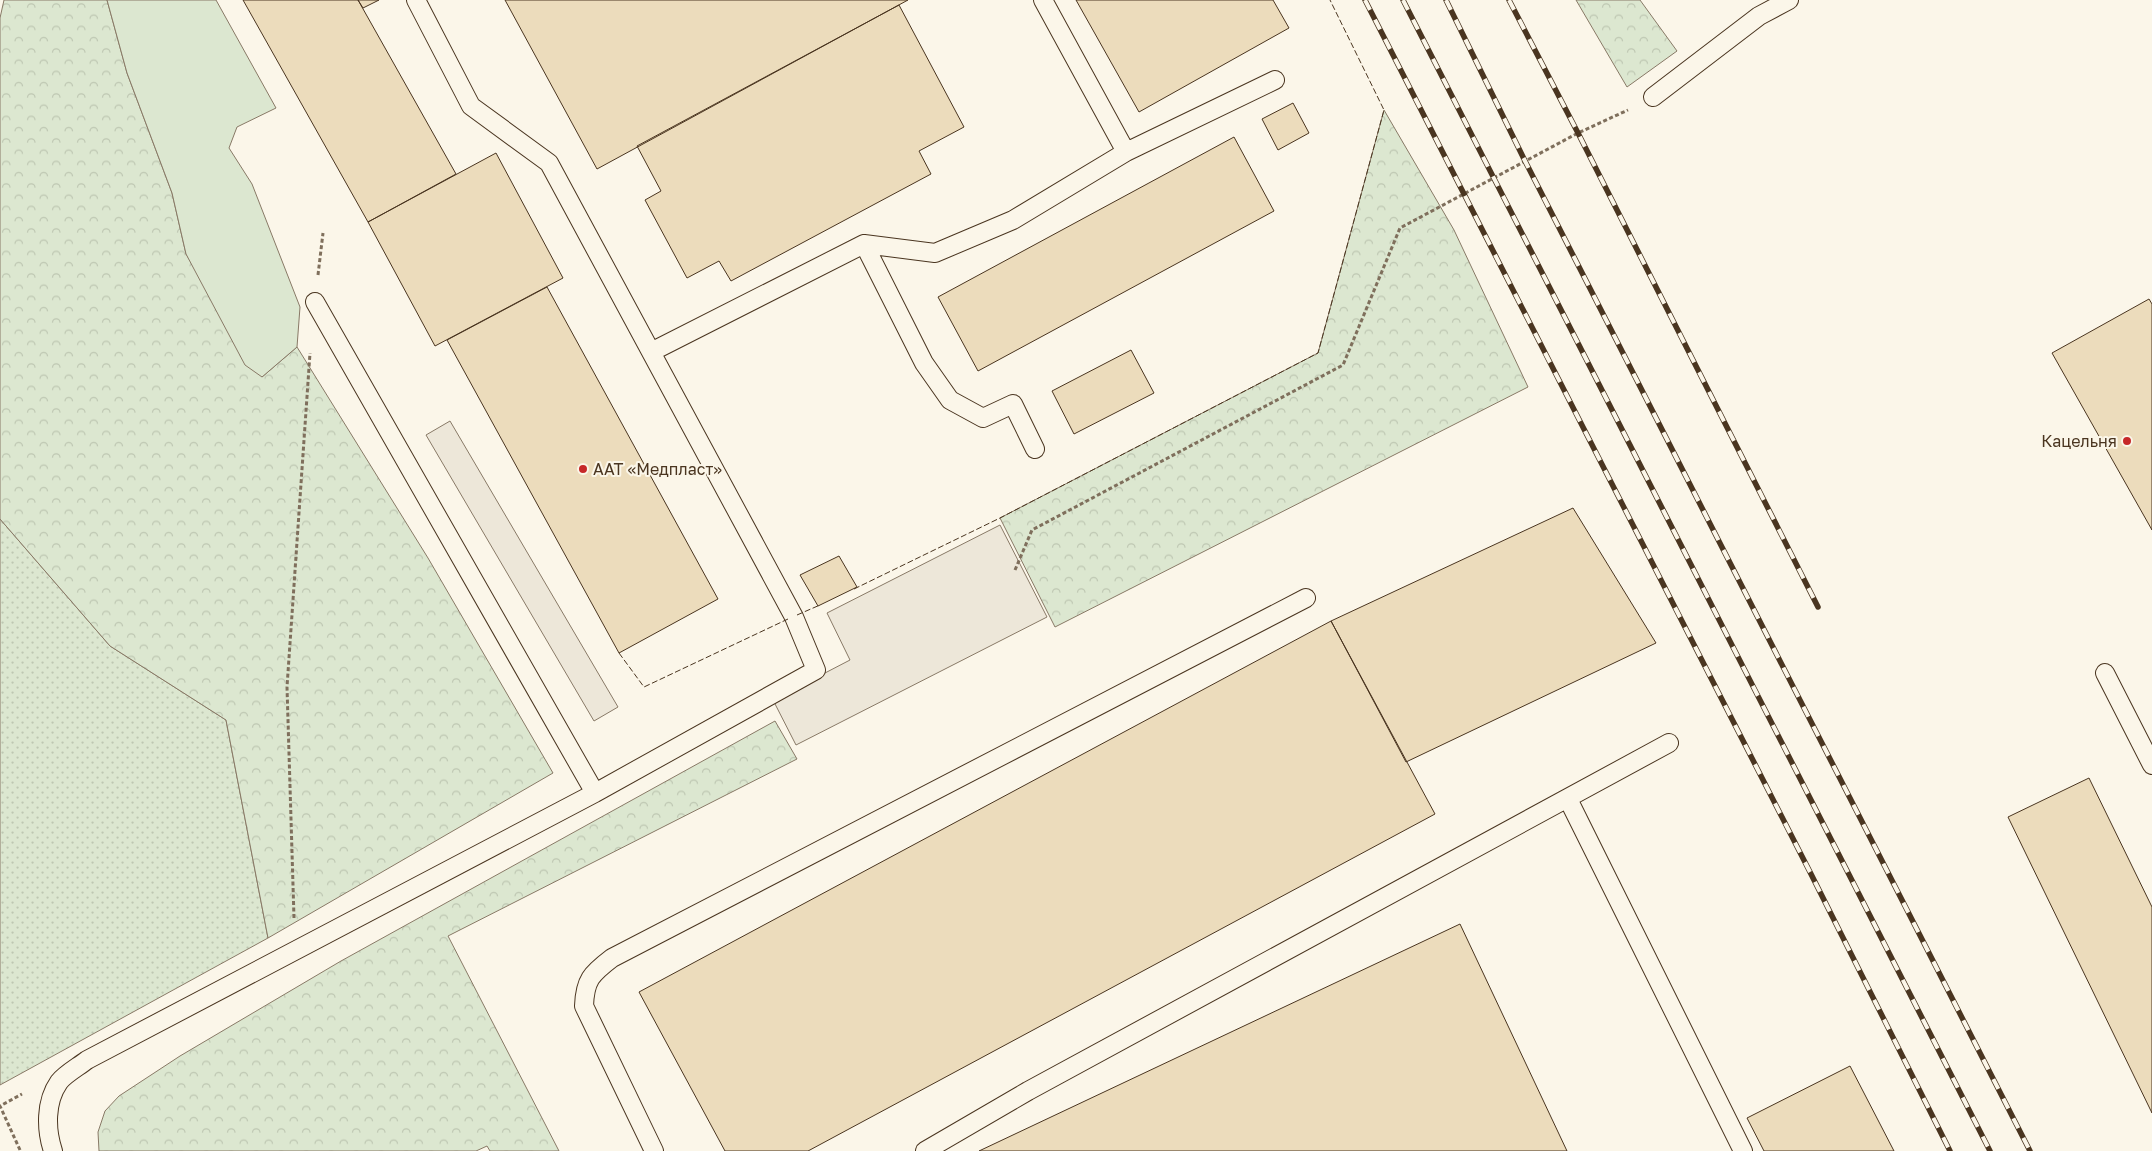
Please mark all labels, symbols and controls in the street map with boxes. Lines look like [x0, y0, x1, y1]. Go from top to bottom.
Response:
place label: Кацельня [2041, 431, 2117, 451]
marker: Кацельня [2121, 435, 2133, 447]
place label: ААТ «Медпласт» [593, 459, 722, 479]
marker: ААТ «Медпласт» [577, 463, 589, 475]

